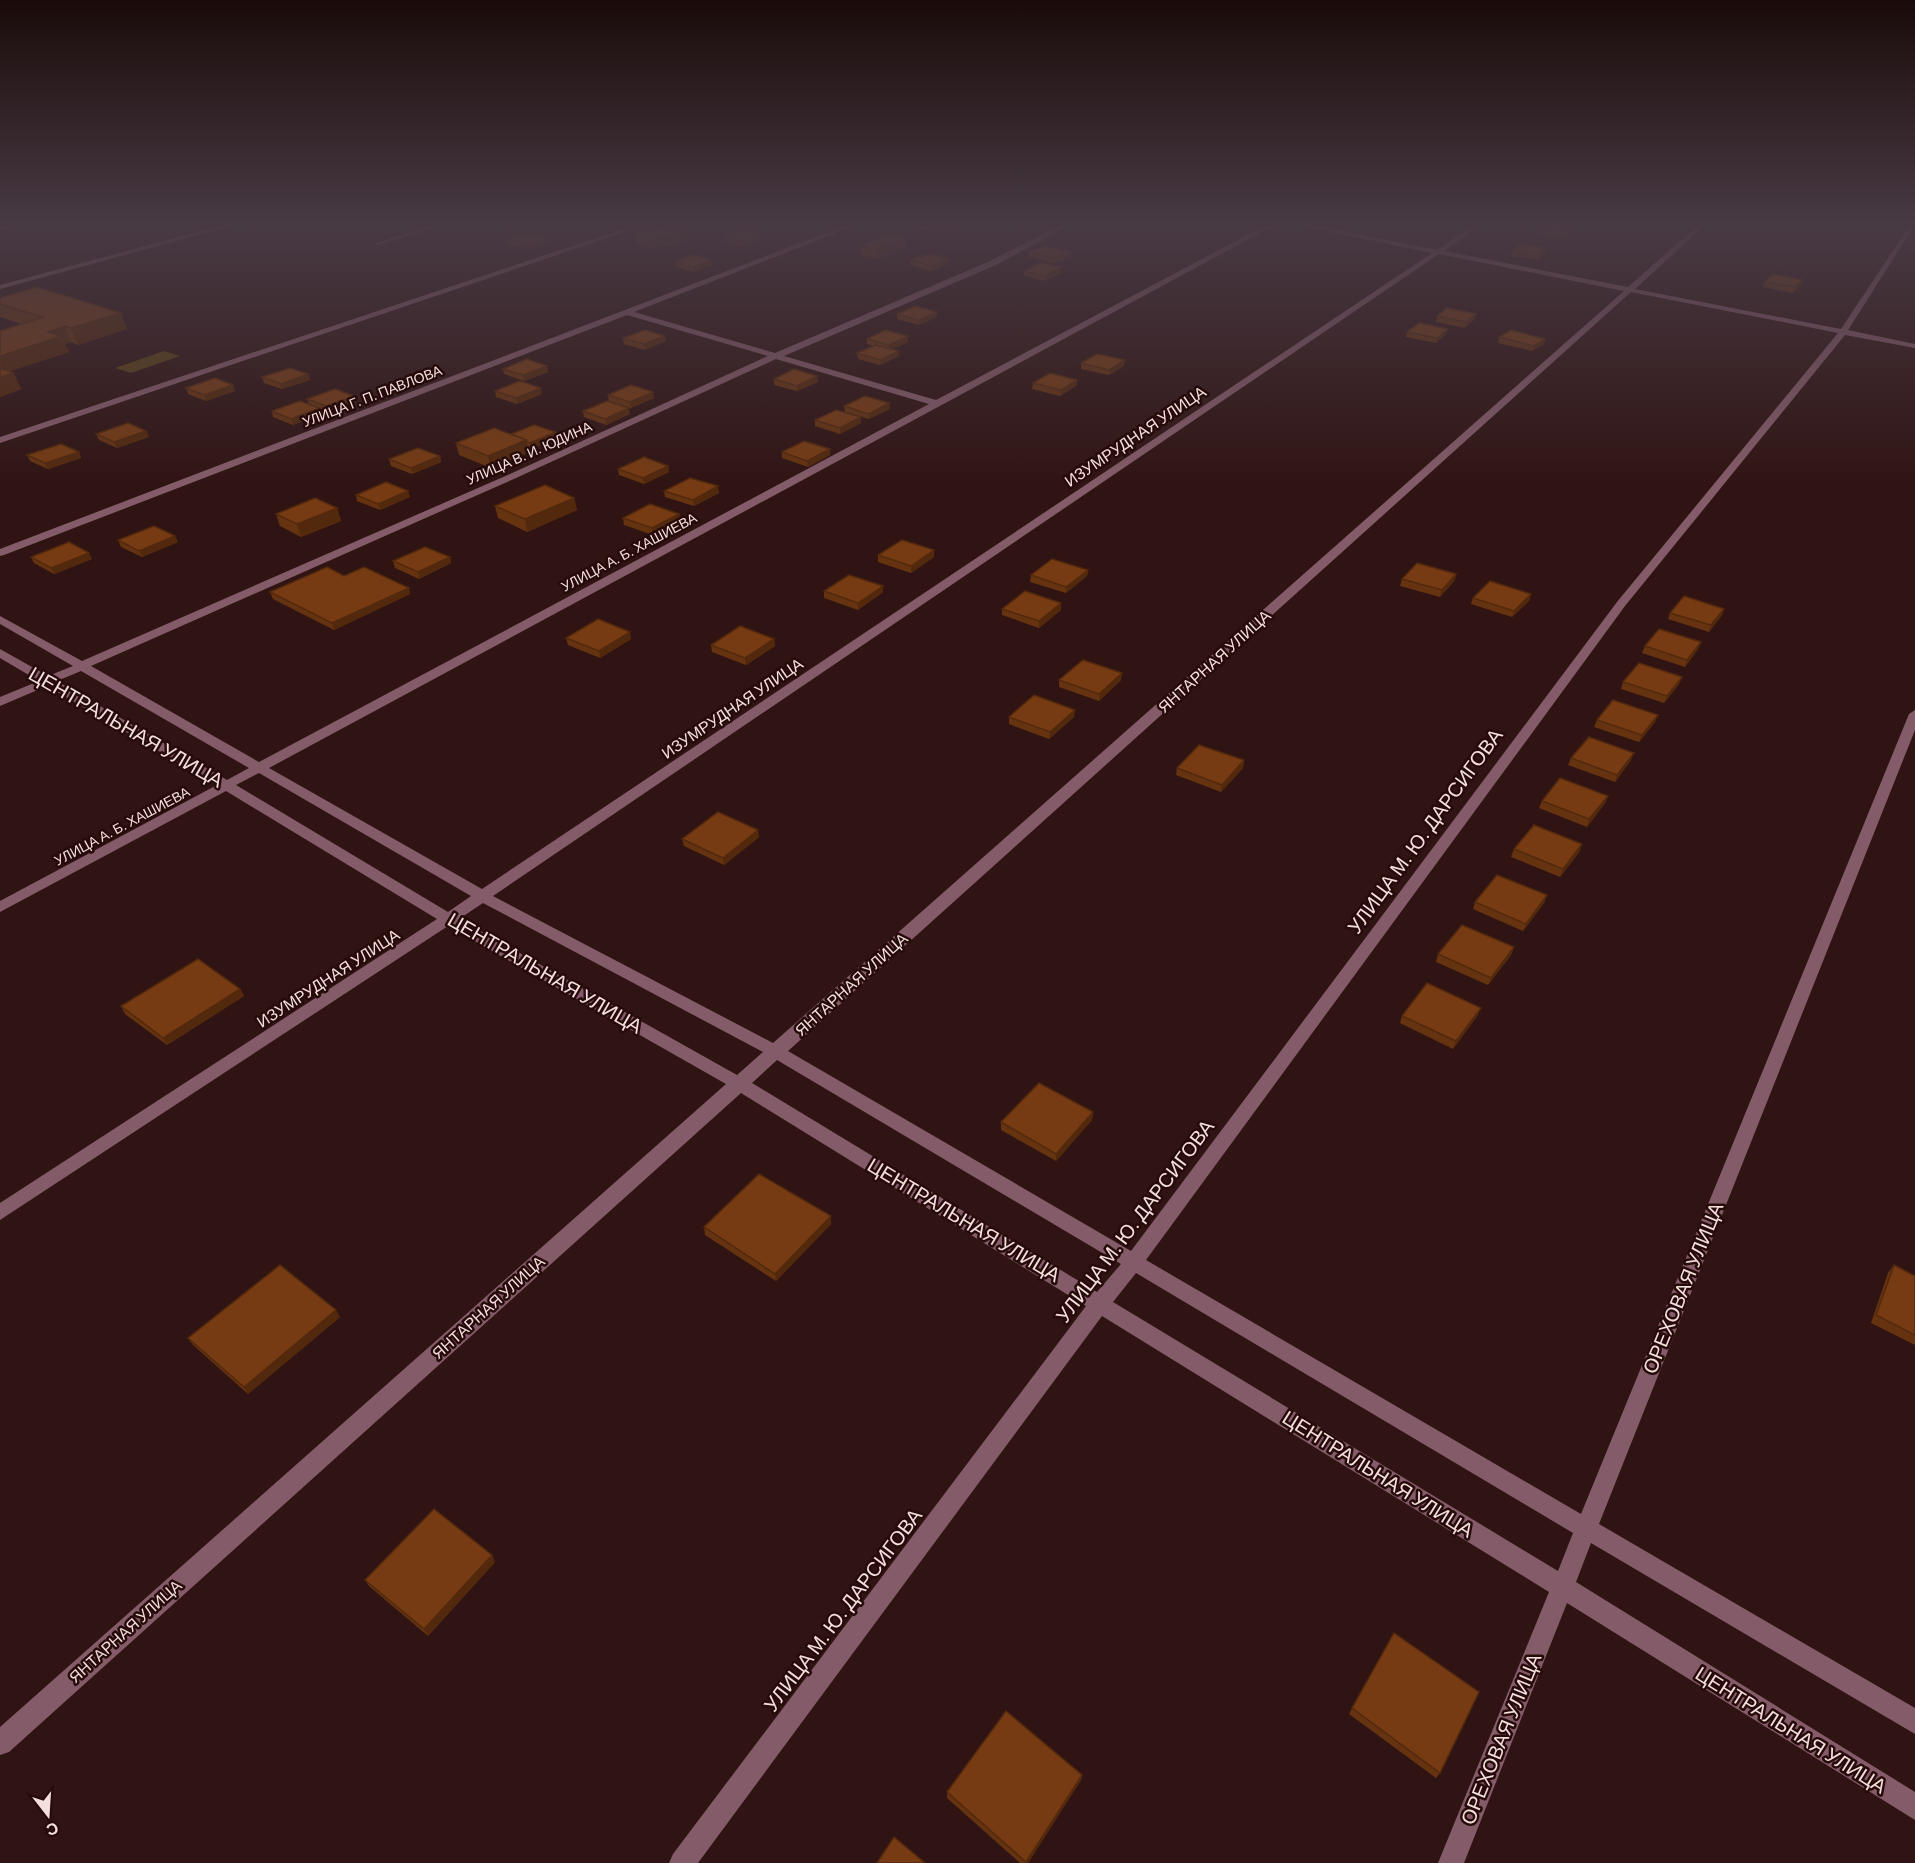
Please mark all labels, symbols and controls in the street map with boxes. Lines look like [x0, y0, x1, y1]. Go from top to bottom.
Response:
street label: УЛИЦА Г. П. ПАВЛОВА [300, 361, 445, 430]
street label: ИЗУМРУДНАЯ УЛИЦА [1061, 381, 1209, 490]
street label: УЛИЦА В. И. ЮДИНА [463, 417, 595, 488]
street label: УЛИЦА А. Б. ХАШИЕВА [558, 508, 700, 595]
street label: ЯНТАРНАЯ УЛИЦА [1153, 605, 1274, 716]
street label: ИЗУМРУДНАЯ УЛИЦА [658, 653, 806, 762]
street label: ЦЕНТРАЛЬНАЯ УЛИЦА [25, 661, 229, 792]
street label: УЛИЦА М. Ю. ДАРСИГОВА [1342, 723, 1507, 938]
street label: УЛИЦА А. Б. ХАШИЕВА [51, 782, 193, 869]
street label: ЦЕНТРАЛЬНАЯ УЛИЦА [444, 907, 648, 1038]
street label: ИЗУМРУДНАЯ УЛИЦА [253, 924, 403, 1031]
street label: ЯНТАРНАЯ УЛИЦА [790, 928, 911, 1039]
street label: УЛИЦА М. Ю. ДАРСИГОВА [1050, 1114, 1219, 1327]
street label: ЦЕНТРАЛЬНАЯ УЛИЦА [864, 1152, 1066, 1287]
street label: ОРЕХОВАЯ УЛИЦА [1637, 1198, 1728, 1377]
street label: ЯНТАРНАЯ УЛИЦА [427, 1251, 548, 1362]
street label: ЦЕНТРАЛЬНАЯ УЛИЦА [1279, 1404, 1479, 1542]
street label: УЛИЦА М. Ю. ДАРСИГОВА [758, 1503, 927, 1716]
street label: ЯНТАРНАЯ УЛИЦА [64, 1575, 185, 1686]
street label: ОРЕХОВАЯ УЛИЦА [1455, 1649, 1546, 1828]
street label: ЦЕНТРАЛЬНАЯ УЛИЦА [1692, 1660, 1892, 1798]
north arrow [18, 1785, 78, 1845]
text: С [44, 1819, 61, 1841]

